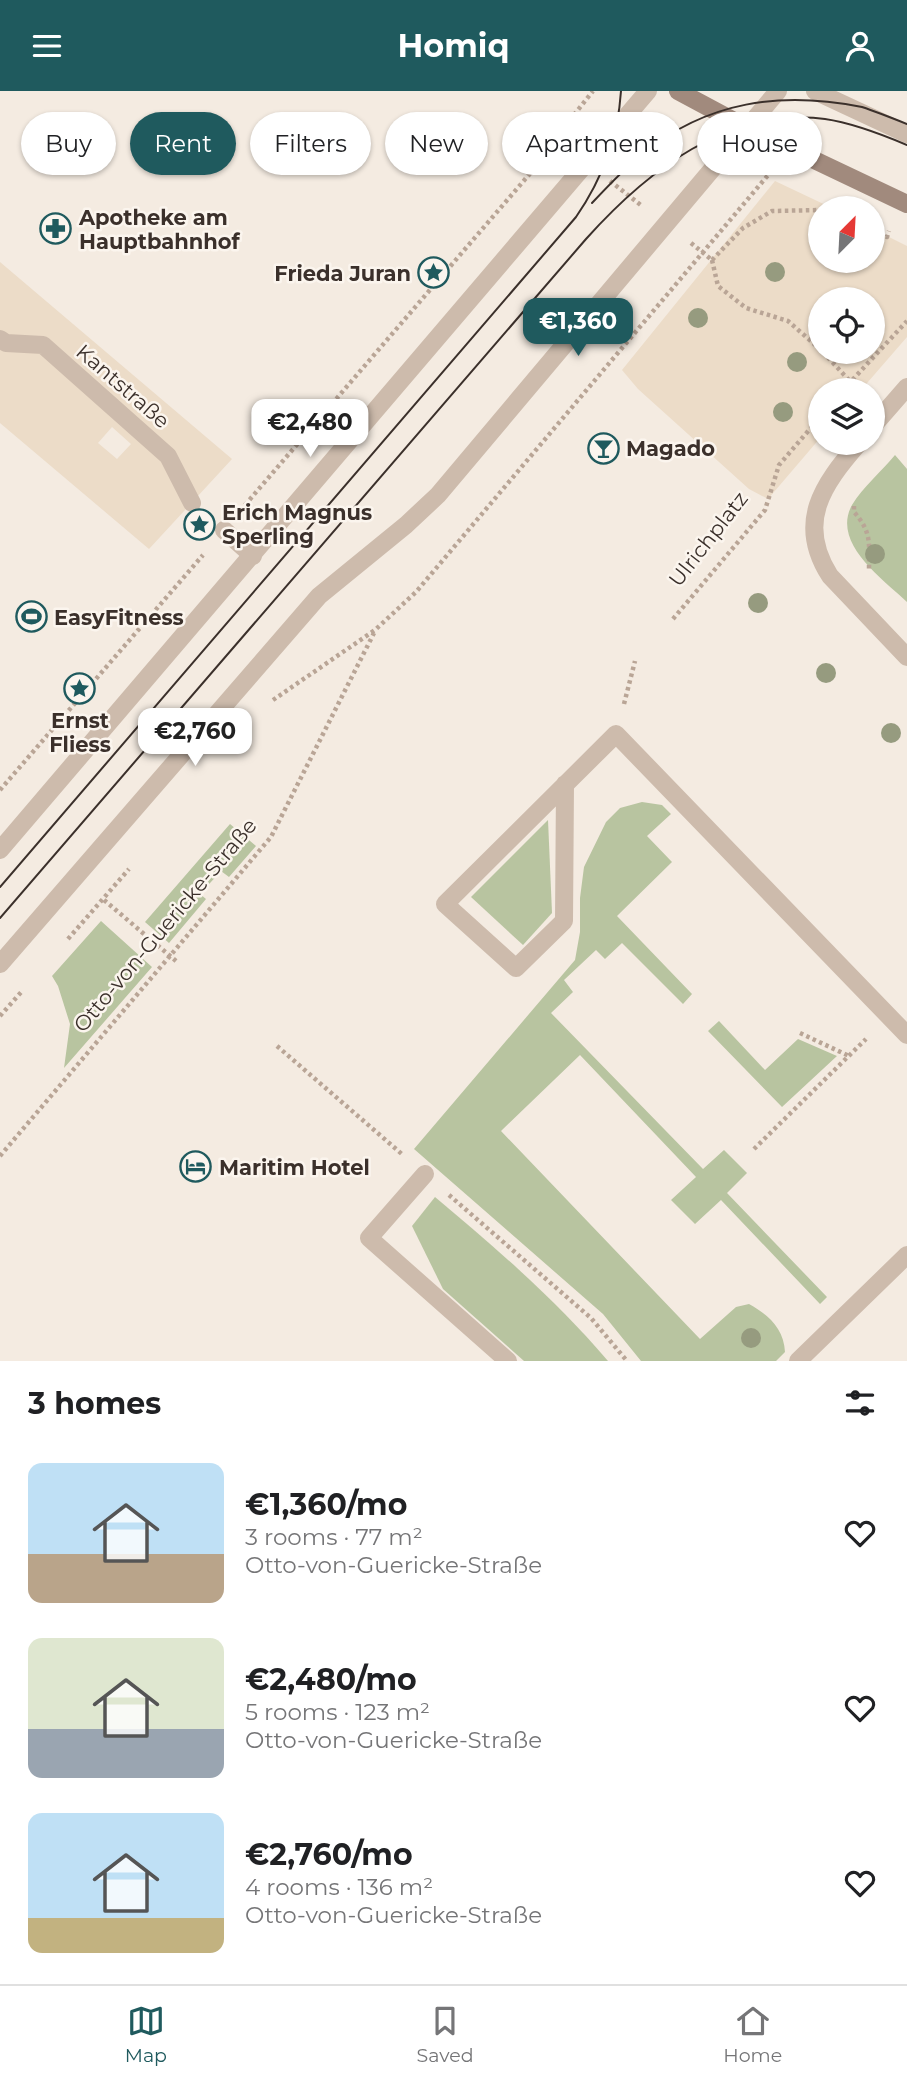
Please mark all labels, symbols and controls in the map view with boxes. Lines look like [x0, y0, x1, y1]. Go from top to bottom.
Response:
text: Homiq [397, 26, 510, 65]
icon: menu [28, 27, 66, 65]
icon: person [841, 27, 879, 65]
chip: Buy [21, 112, 116, 175]
chip: Rent [130, 112, 236, 175]
chip: Filters [250, 112, 371, 175]
chip: New [385, 112, 488, 175]
chip: Apartment [502, 112, 683, 175]
chip: House [697, 112, 822, 175]
north arrow [808, 196, 886, 273]
map controls [808, 196, 885, 455]
place label: Apotheke am Hauptbahnhof [78, 205, 241, 254]
pharmacy icon: Apotheke am Hauptbahnhof [39, 212, 73, 246]
place icon: Frieda Juran [417, 256, 451, 290]
place label: Frieda Juran [274, 261, 411, 286]
button: locate [808, 287, 885, 364]
pin: €1,360 [521, 299, 635, 358]
text: €1,360 [539, 307, 617, 335]
street label: Kantstraße [71, 339, 175, 433]
button: layers [808, 378, 885, 455]
pin: €2,480 [253, 399, 367, 459]
text: €2,480 [267, 408, 353, 436]
bar icon: Magado [586, 431, 620, 465]
place label: Magado [626, 436, 715, 461]
street label: Ulrichplatz [663, 487, 753, 591]
place label: Erich Magnus Sperling [222, 500, 372, 549]
place icon: Erich Magnus Sperling [182, 507, 216, 541]
sports icon: EasyFitness [14, 600, 48, 634]
place label: EasyFitness [54, 605, 184, 630]
place icon: Ernst Fliess [63, 671, 97, 705]
place label: Ernst Fliess [49, 708, 111, 757]
pin: €2,760 [138, 709, 252, 768]
text: €2,760 [154, 717, 236, 745]
street label: Otto-von-Guericke-Straße [68, 813, 262, 1037]
hotel icon: Maritim Hotel [179, 1150, 213, 1184]
place label: Maritim Hotel [219, 1155, 370, 1180]
icon: filters [841, 1384, 879, 1422]
text: 3 homes [28, 1385, 161, 1422]
text: €1,360/mo [245, 1486, 407, 1523]
icon: home [84, 1491, 168, 1575]
icon: heart [841, 1514, 879, 1552]
text: 3 rooms · 77 m² [245, 1523, 423, 1551]
text: Otto-von-Guericke-Straße [245, 1551, 542, 1579]
text: €2,480/mo [245, 1661, 417, 1698]
icon: home [84, 1666, 168, 1750]
icon: heart [841, 1689, 879, 1727]
text: 5 rooms · 123 m² [245, 1698, 430, 1726]
text: Otto-von-Guericke-Straße [245, 1726, 542, 1754]
text: €2,760/mo [245, 1836, 413, 1873]
icon: home [84, 1841, 168, 1925]
icon: heart [841, 1864, 879, 1902]
text: 4 rooms · 136 m² [245, 1873, 433, 1901]
text: Otto-von-Guericke-Straße [245, 1901, 542, 1929]
tab: Map [125, 2002, 167, 2067]
tab: Saved [417, 2002, 474, 2067]
tab: Home [723, 2002, 782, 2067]

